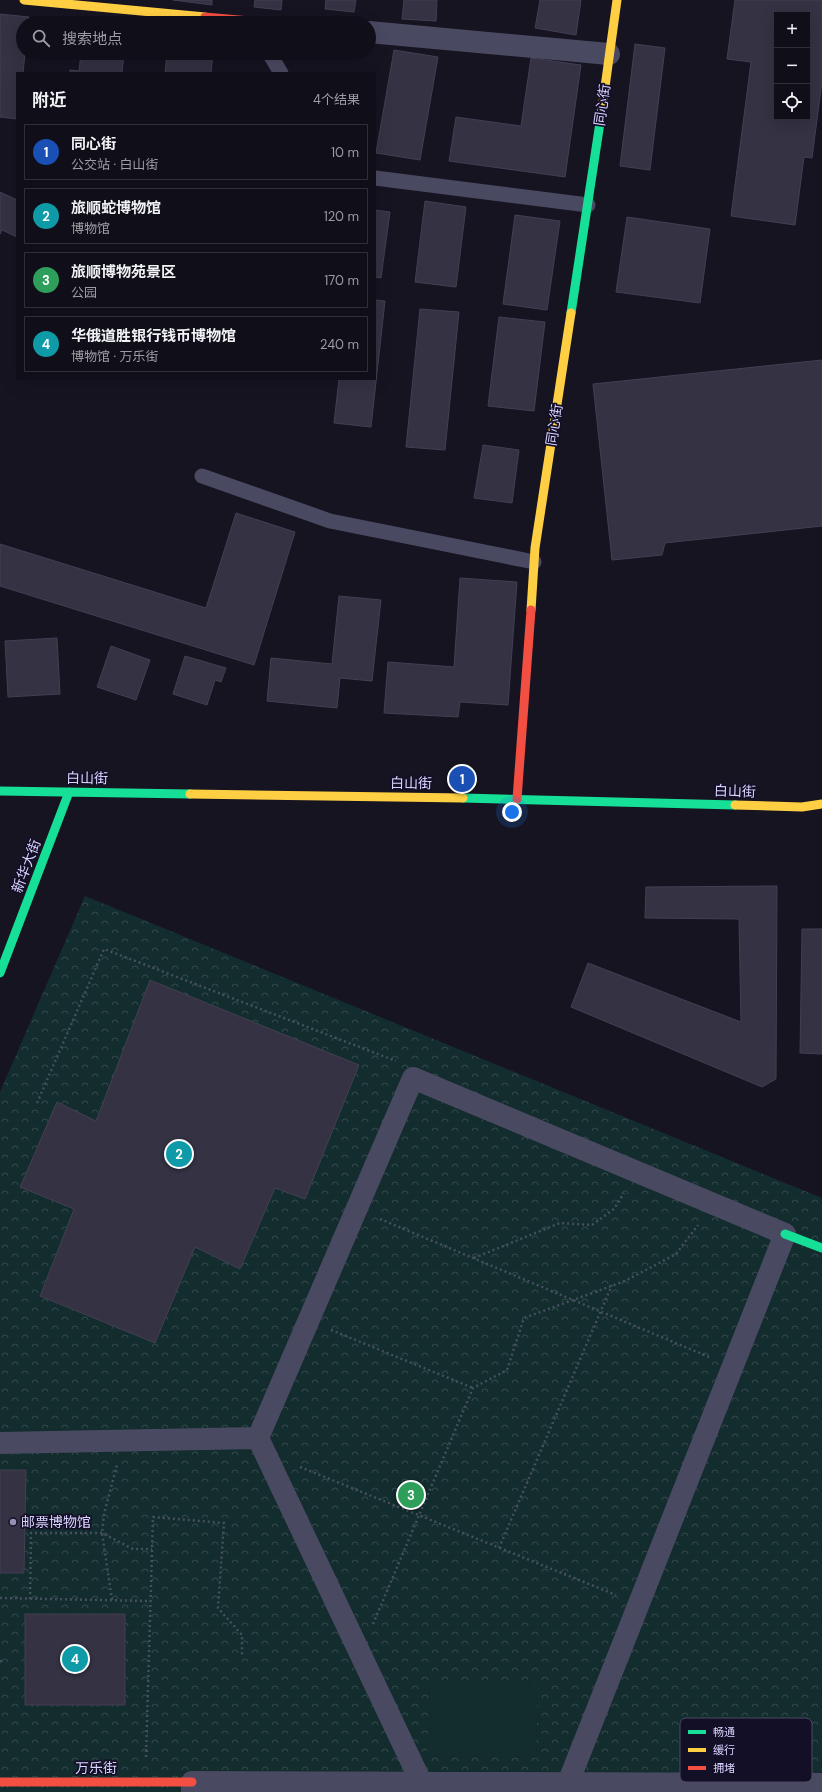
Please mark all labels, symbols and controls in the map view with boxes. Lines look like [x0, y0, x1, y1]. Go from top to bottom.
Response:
map controls [774, 12, 810, 120]
button: + [774, 12, 810, 48]
search box [16, 16, 376, 60]
icon: search [30, 27, 52, 49]
text: 搜索地点 [62, 29, 122, 49]
button: − [774, 48, 810, 84]
street label: 同心街 [590, 83, 614, 127]
button: locate [774, 84, 810, 120]
text: 附近 [32, 89, 66, 111]
text: 4个结果 [313, 91, 360, 108]
text: 同心街 [71, 134, 116, 154]
text: 1 [44, 144, 48, 161]
text: 10 m [331, 144, 359, 161]
text: 公交站 · 白山街 [71, 156, 159, 173]
text: 旅顺蛇博物馆 [71, 198, 161, 218]
text: 2 [42, 208, 50, 225]
text: 120 m [324, 208, 359, 225]
text: 博物馆 [71, 220, 110, 237]
text: 旅顺博物苑景区 [71, 262, 176, 282]
text: 3 [42, 272, 50, 289]
text: 170 m [324, 272, 359, 289]
text: 公园 [71, 284, 97, 301]
text: 华俄道胜银行钱币博物馆 [71, 326, 236, 346]
text: 4 [42, 336, 50, 353]
text: 240 m [320, 336, 359, 353]
text: 博物馆 · 万乐街 [71, 348, 159, 365]
street label: 同心街 [542, 403, 566, 447]
pin: 1 [449, 764, 475, 794]
street label: 白山街 [66, 769, 108, 787]
street label: 白山街 [390, 774, 432, 792]
street label: 白山街 [714, 781, 756, 801]
your location [502, 802, 522, 822]
street label: 新华大街 [8, 837, 44, 895]
pin: 2 [166, 1139, 192, 1169]
pin: 3 [398, 1480, 424, 1510]
place label: 邮票博物馆 [21, 1513, 91, 1531]
marker: 邮票博物馆 [8, 1517, 18, 1527]
pin: 4 [62, 1644, 88, 1674]
legend [680, 1718, 812, 1782]
text: 畅通 [713, 1725, 735, 1739]
text: 缓行 [713, 1743, 735, 1757]
street label: 万乐街 [75, 1759, 117, 1777]
text: 拥堵 [713, 1761, 735, 1775]

